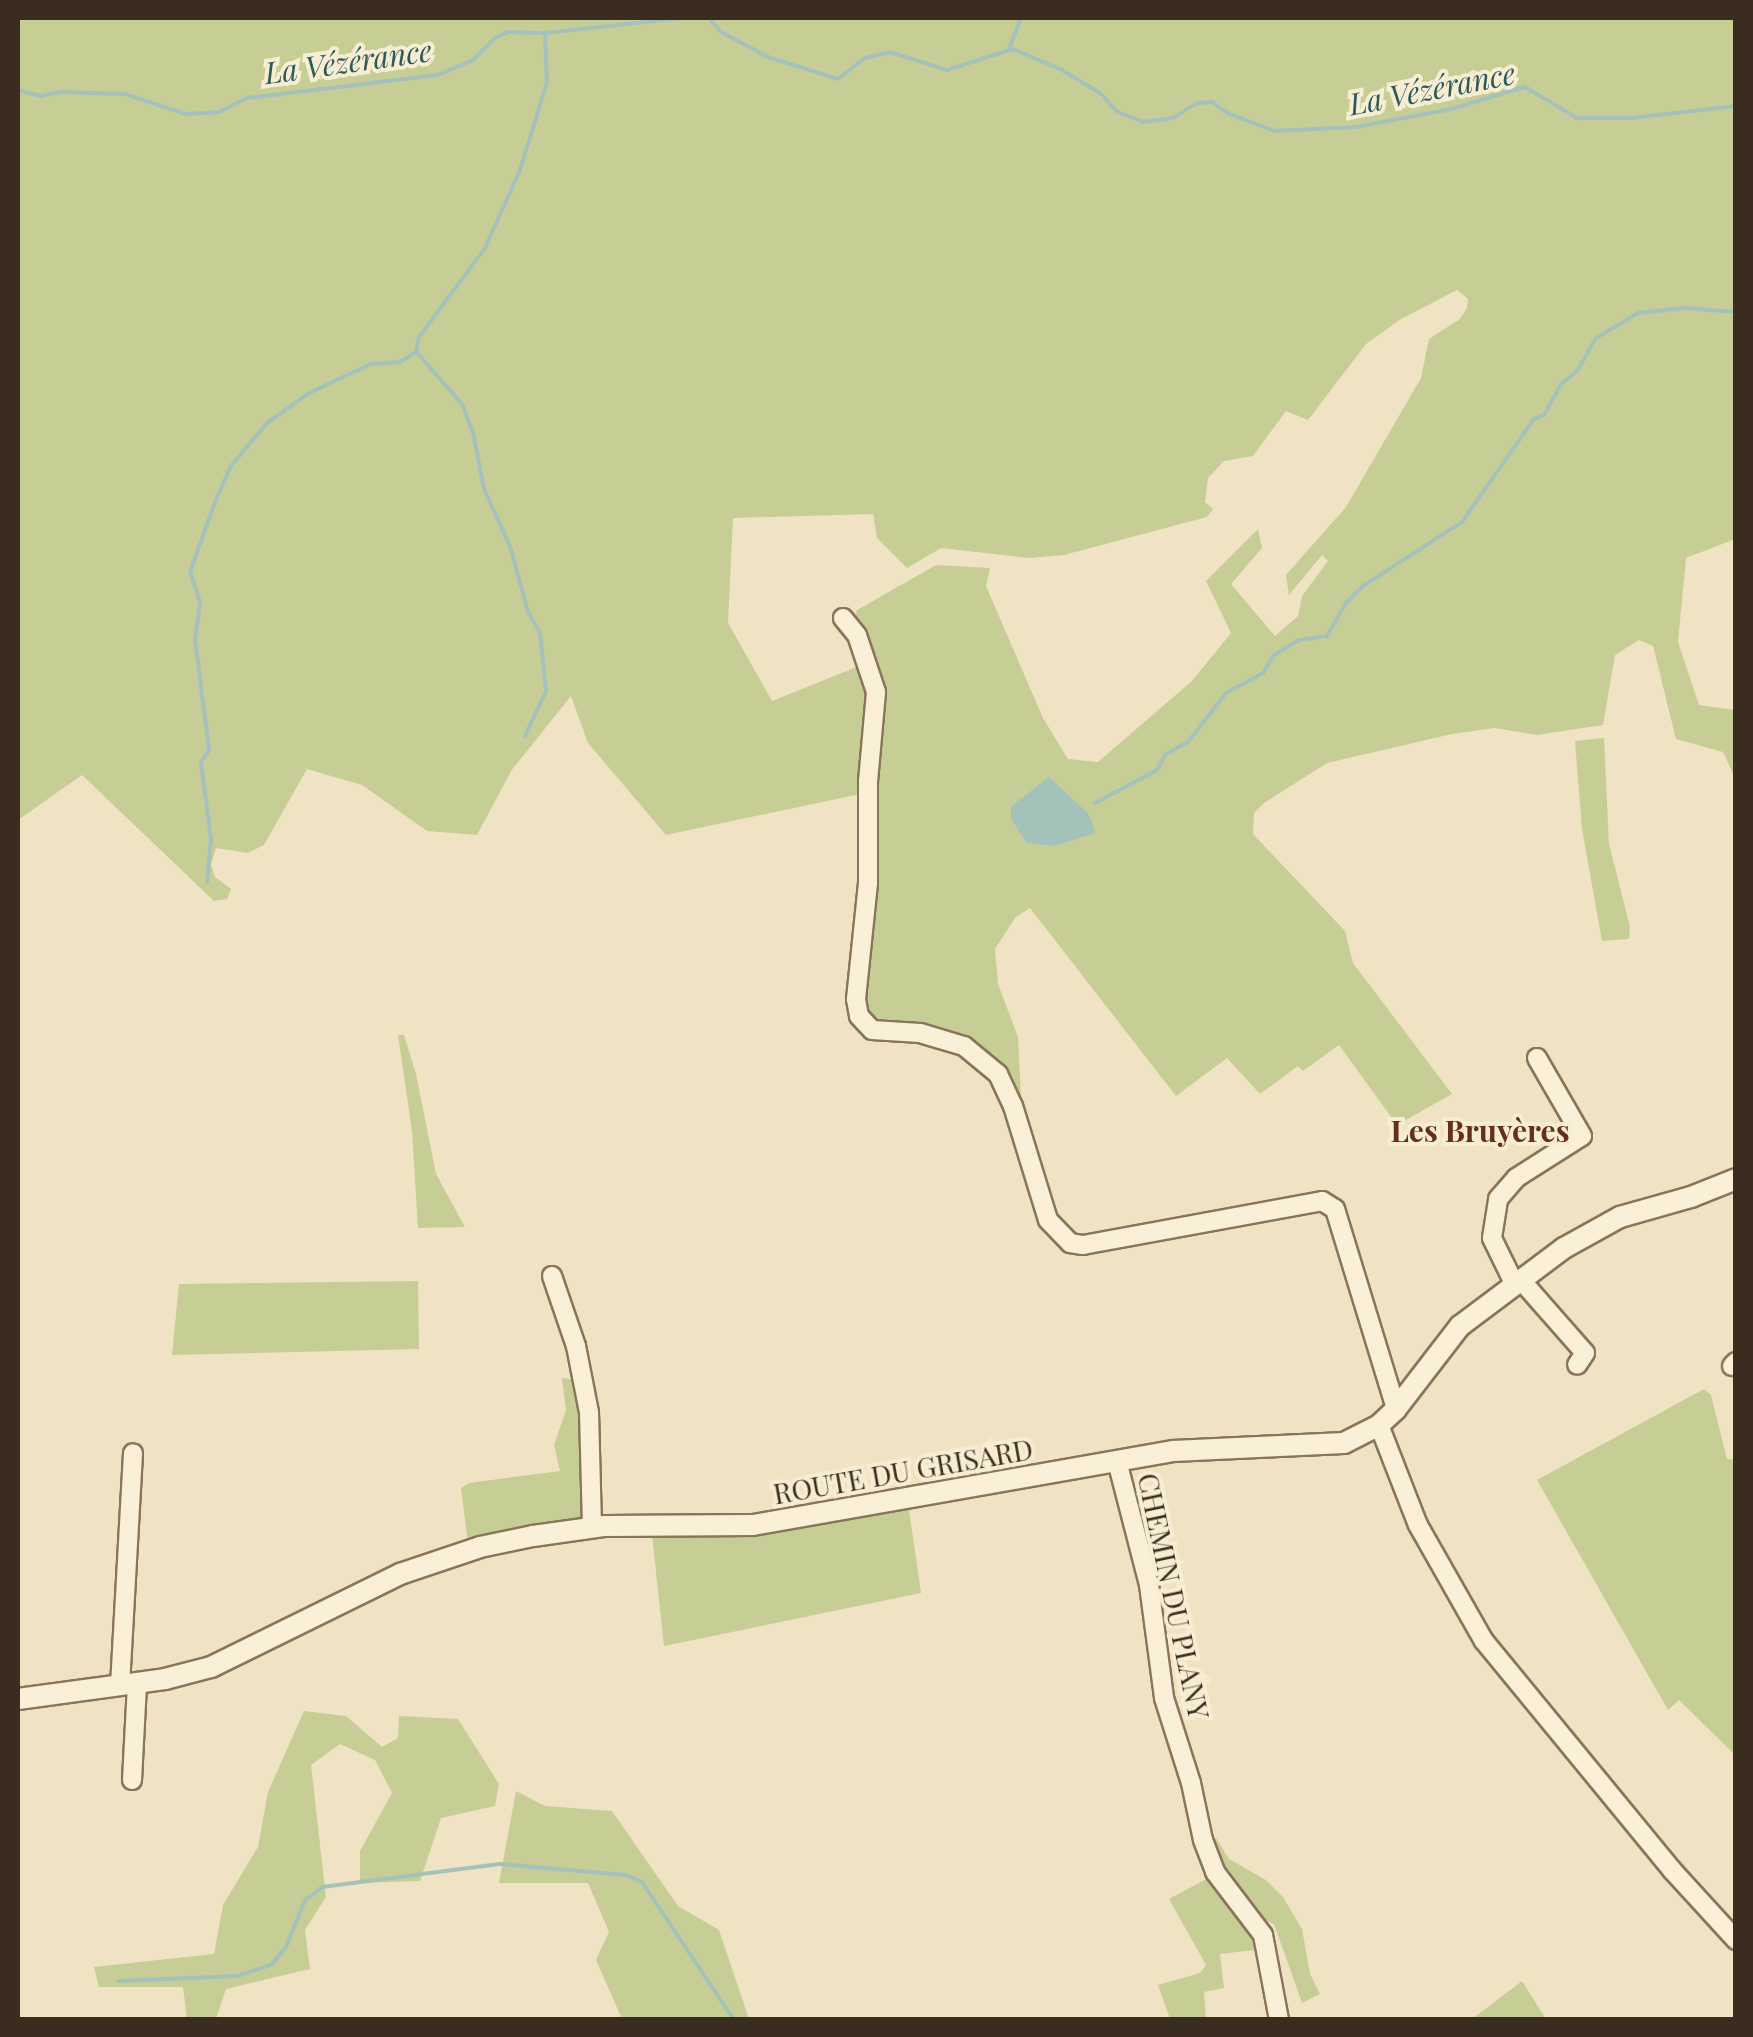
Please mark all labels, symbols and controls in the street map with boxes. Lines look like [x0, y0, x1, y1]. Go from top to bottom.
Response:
water label: La Vézérance [262, 31, 434, 91]
water label: La Vézérance [1346, 54, 1518, 122]
district label: Les Bruyères [1390, 1112, 1570, 1148]
street label: ROUTE DU GRISARD [771, 1432, 1035, 1510]
street label: CHEMIN DU PLANY [1132, 1470, 1216, 1722]

